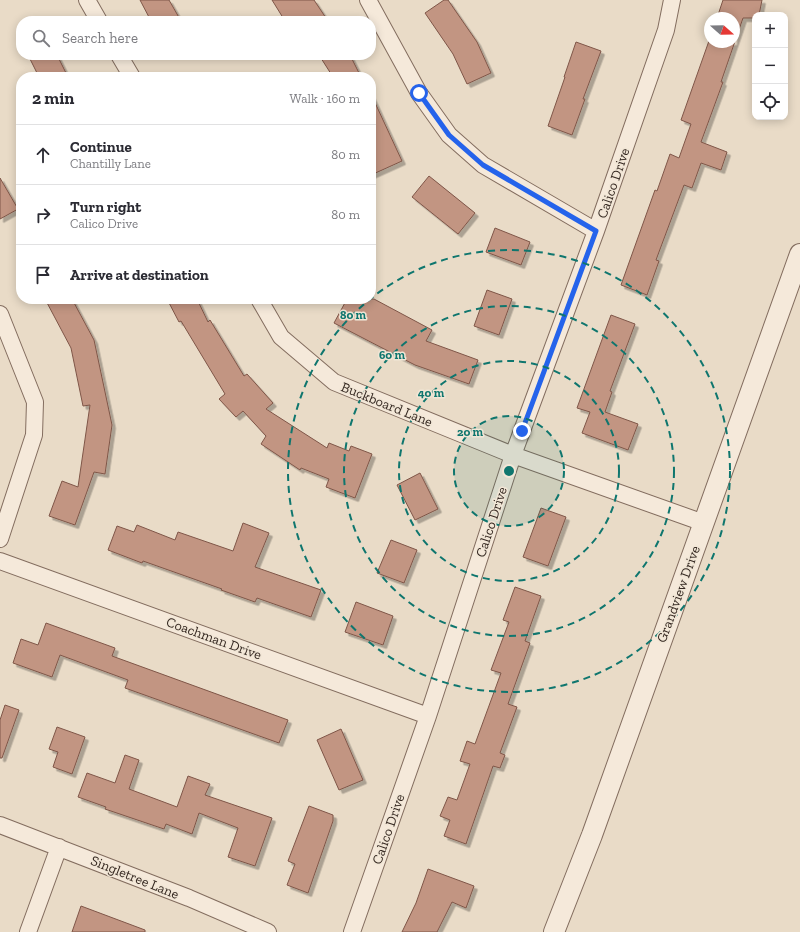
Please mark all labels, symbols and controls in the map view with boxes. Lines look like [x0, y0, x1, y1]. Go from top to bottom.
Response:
north arrow [704, 12, 740, 48]
map controls [752, 12, 788, 120]
button: + [752, 12, 788, 48]
search box [16, 16, 376, 60]
icon: search [30, 27, 52, 49]
text: Search here [62, 29, 138, 47]
button: − [752, 48, 788, 84]
route start [410, 84, 428, 102]
button: locate [752, 84, 788, 120]
text: 2 min [32, 88, 74, 108]
text: Walk · 160 m [290, 91, 360, 106]
text: Continue [70, 138, 132, 156]
icon: ahead [32, 144, 54, 166]
street label: Calico Drive [594, 145, 634, 221]
text: 80 m [331, 147, 360, 162]
text: Chantilly Lane [70, 156, 151, 171]
text: Turn right [70, 198, 141, 216]
icon: right [32, 204, 54, 226]
text: 80 m [331, 207, 360, 222]
text: Calico Drive [70, 216, 138, 231]
icon: arrive [32, 264, 54, 286]
text: Arrive at destination [70, 266, 209, 284]
text: 80 m [340, 308, 367, 322]
text: 60 m [379, 348, 406, 362]
street label: Buckboard Lane [339, 378, 435, 431]
text: 40 m [418, 386, 445, 400]
route end [513, 422, 531, 440]
text: 20 m [457, 425, 484, 439]
centre of rings [502, 464, 516, 478]
street label: Calico Drive [472, 484, 511, 560]
street label: Grandview Drive [653, 543, 704, 645]
street label: Coachman Drive [164, 613, 264, 664]
street label: Calico Drive [369, 791, 409, 867]
street label: Singletree Lane [88, 852, 182, 903]

